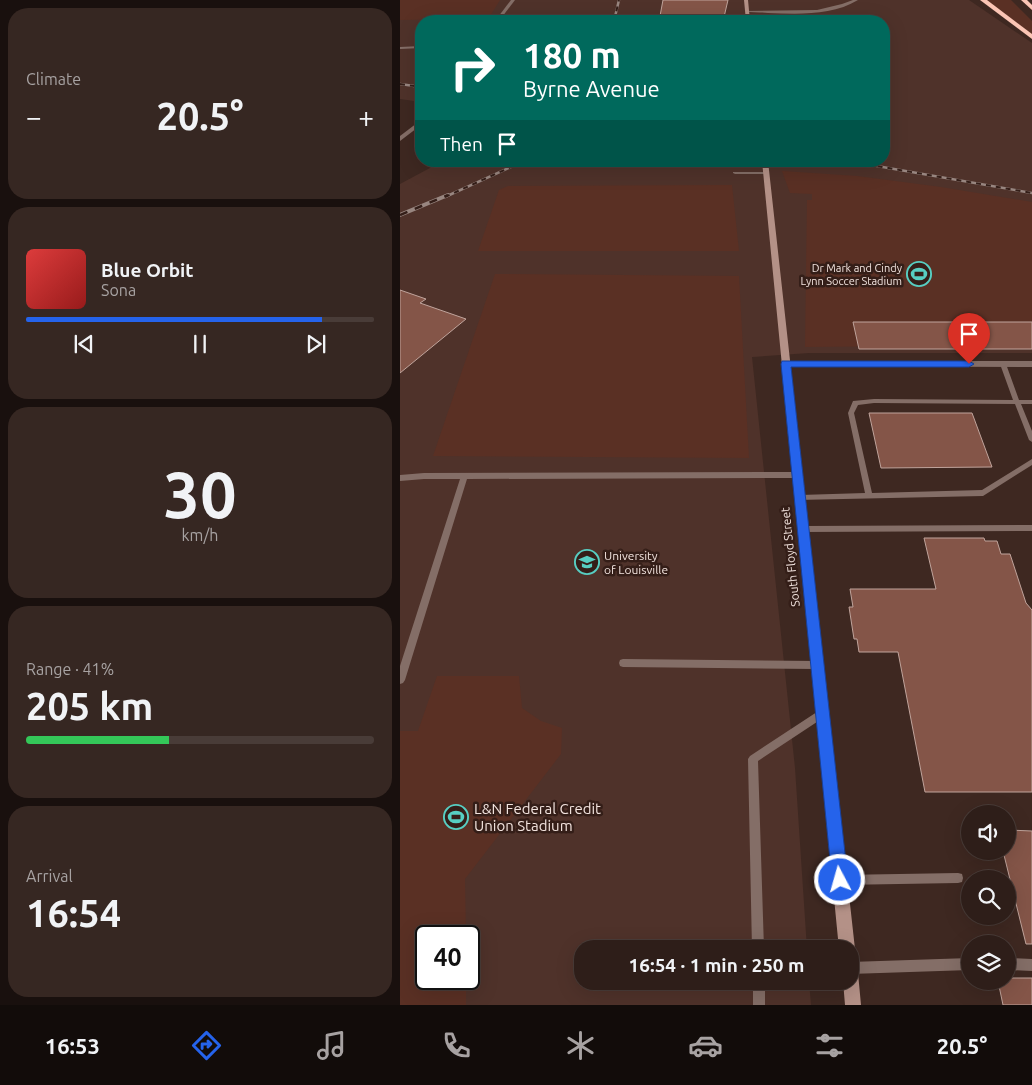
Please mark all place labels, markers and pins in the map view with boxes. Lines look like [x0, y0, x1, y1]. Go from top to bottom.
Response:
sports icon: Dr Mark and Cindy Lynn Soccer Stadium [906, 261, 932, 287]
place label: Dr Mark and Cindy Lynn Soccer Stadium [800, 262, 903, 287]
pin [948, 313, 990, 364]
school or university icon: University of Louisville [574, 549, 600, 575]
place label: University of Louisville [604, 549, 668, 576]
place label: L&N Federal Credit Union Stadium [474, 800, 601, 834]
sports icon: L&N Federal Credit Union Stadium [443, 804, 469, 830]

